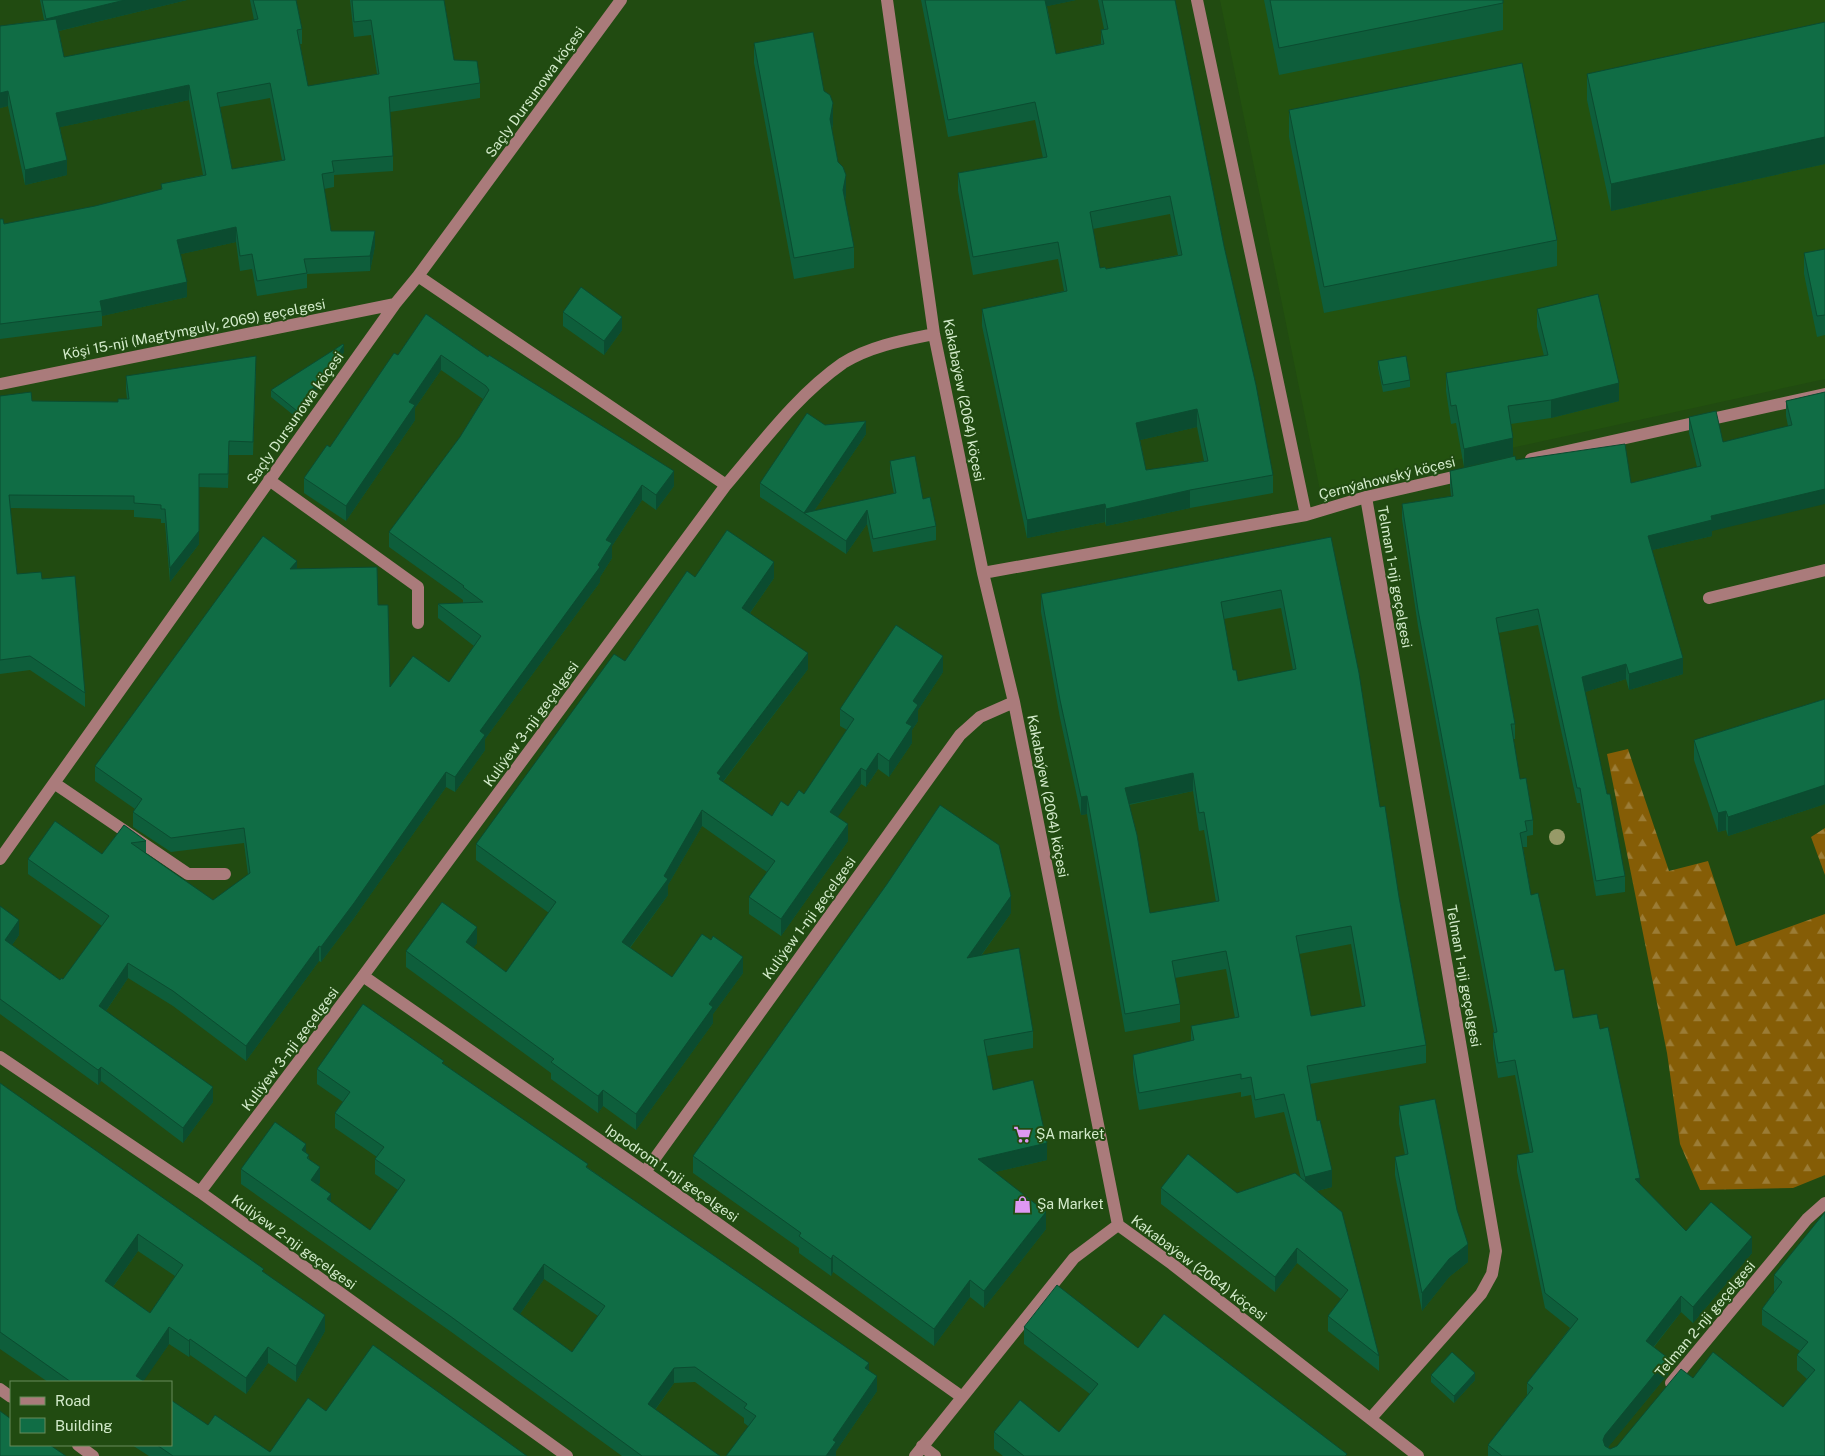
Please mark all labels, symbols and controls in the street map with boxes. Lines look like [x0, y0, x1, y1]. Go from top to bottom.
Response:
street label: Saçly Dursunowa köçesi [482, 24, 588, 160]
street label: Köşi 15-nji (Magtymguly, 2069) geçelgesi [61, 296, 327, 362]
street label: Kakabaýew (2064) köçesi [940, 317, 988, 483]
street label: Saçly Dursunowa köçesi [243, 349, 347, 487]
street label: Çernýahowský köçesi [1317, 453, 1457, 503]
street label: Telman 1-nji geçelgesi [1375, 505, 1415, 649]
street label: Kuliýew 3-nji geçelgesi [480, 658, 582, 790]
street label: Kakabaýew (2064) köçesi [1024, 713, 1072, 879]
street label: Kuliýew 1-nji geçelgesi [759, 854, 859, 982]
street label: Telman 1-nji geçelgesi [1444, 904, 1484, 1048]
street label: Kuliýew 3-nji geçelgesi [238, 984, 342, 1114]
street label: Ippodrom 1-nji geçelgesi [602, 1121, 742, 1225]
supermarket icon: ŞA market [1012, 1124, 1032, 1144]
place label: ŞA market [1036, 1126, 1104, 1142]
street label: Kuliýew 2-nji geçelgesi [229, 1191, 359, 1293]
shop icon: Şa Market [1013, 1194, 1033, 1214]
place label: Şa Market [1037, 1196, 1104, 1212]
street label: Kakabaýew (2064) köçesi [1128, 1212, 1270, 1324]
street label: Telman 2-nji geçelgesi [1652, 1258, 1758, 1380]
legend [10, 1381, 172, 1446]
text: Road [55, 1392, 91, 1409]
text: Building [55, 1417, 113, 1434]

